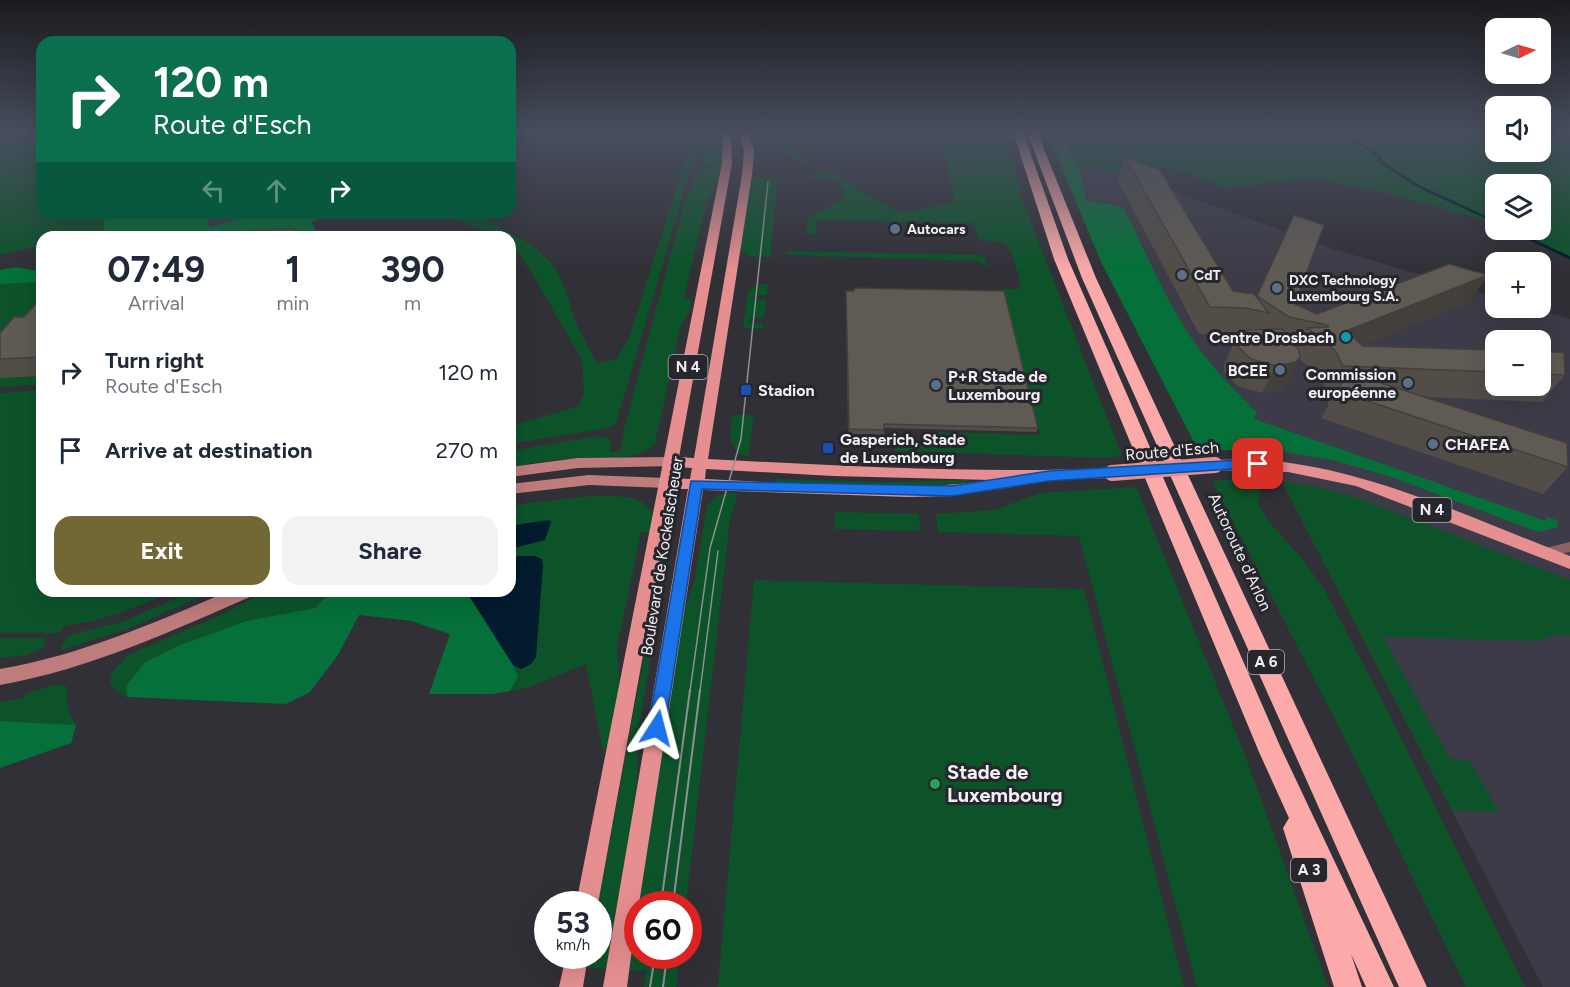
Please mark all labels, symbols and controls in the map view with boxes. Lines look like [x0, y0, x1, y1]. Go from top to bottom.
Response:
north arrow [1485, 18, 1551, 84]
map controls [1485, 18, 1551, 396]
text: 120 m [153, 57, 269, 108]
icon: right [54, 60, 132, 138]
button: sound [1485, 96, 1551, 162]
text: Route d'Esch [153, 108, 312, 141]
icon: left [197, 174, 230, 207]
icon: ahead [260, 174, 293, 207]
icon: right [323, 174, 356, 207]
button: layers [1485, 174, 1551, 240]
place label: Autocars [907, 221, 966, 238]
marker: Autocars [888, 222, 902, 236]
text: 07:49 [107, 248, 205, 291]
text: 1 [285, 248, 300, 291]
text: 390 [380, 248, 445, 291]
button: + [1485, 252, 1551, 318]
place label: CdT [1194, 267, 1221, 284]
marker: CdT [1175, 268, 1189, 282]
place label: DXC Technology Luxembourg S.A. [1289, 272, 1399, 305]
marker: DXC Technology Luxembourg S.A. [1270, 281, 1284, 295]
text: Arrival [128, 291, 184, 315]
text: min [276, 291, 309, 315]
text: m [404, 291, 421, 315]
place label: Centre Drosbach [1209, 328, 1334, 347]
marker: Centre Drosbach [1339, 330, 1353, 344]
button: − [1485, 330, 1551, 396]
text: Turn right [105, 347, 204, 374]
road number: N 4 [668, 355, 708, 379]
icon: right [54, 356, 87, 389]
text: 120 m [438, 359, 498, 386]
place label: BCEE [1228, 361, 1268, 380]
marker: BCEE [1273, 363, 1287, 377]
place label: Commission européenne [1306, 365, 1396, 402]
place label: P+R Stade de Luxembourg [948, 367, 1047, 404]
text: Route d'Esch [105, 374, 223, 398]
marker: Commission européenne [1401, 376, 1415, 390]
marker: P+R Stade de Luxembourg [929, 378, 943, 392]
place label: Stadion [758, 381, 815, 400]
marker: Stadion [739, 383, 753, 397]
place label: Gasperich, Stade de Luxembourg [840, 430, 965, 467]
icon: arrive [54, 434, 87, 467]
place label: CHAFEA [1445, 435, 1510, 454]
text: Arrive at destination [105, 437, 313, 464]
text: 270 m [436, 437, 498, 464]
street label: Route d'Esch [1124, 437, 1220, 465]
marker: CHAFEA [1426, 437, 1440, 451]
pin [1232, 438, 1283, 489]
marker: Gasperich, Stade de Luxembourg [821, 441, 835, 455]
icon: arrive [1241, 447, 1274, 480]
street label: Boulevard de Kockelscheuer [637, 454, 687, 657]
street label: Autoroute d'Arlon [1204, 490, 1276, 614]
road number: N 4 [1412, 498, 1452, 522]
button: Exit [54, 516, 270, 585]
button: Share [282, 516, 498, 585]
road number: A 6 [1248, 650, 1284, 674]
position arrow [625, 696, 689, 760]
place label: Stade de Luxembourg [947, 760, 1062, 807]
marker: Stade de Luxembourg [928, 777, 942, 791]
road number: A 3 [1291, 858, 1327, 882]
speed limit sign: 60 [624, 891, 702, 969]
text: 53 [556, 904, 590, 941]
text: km/h [556, 936, 590, 954]

